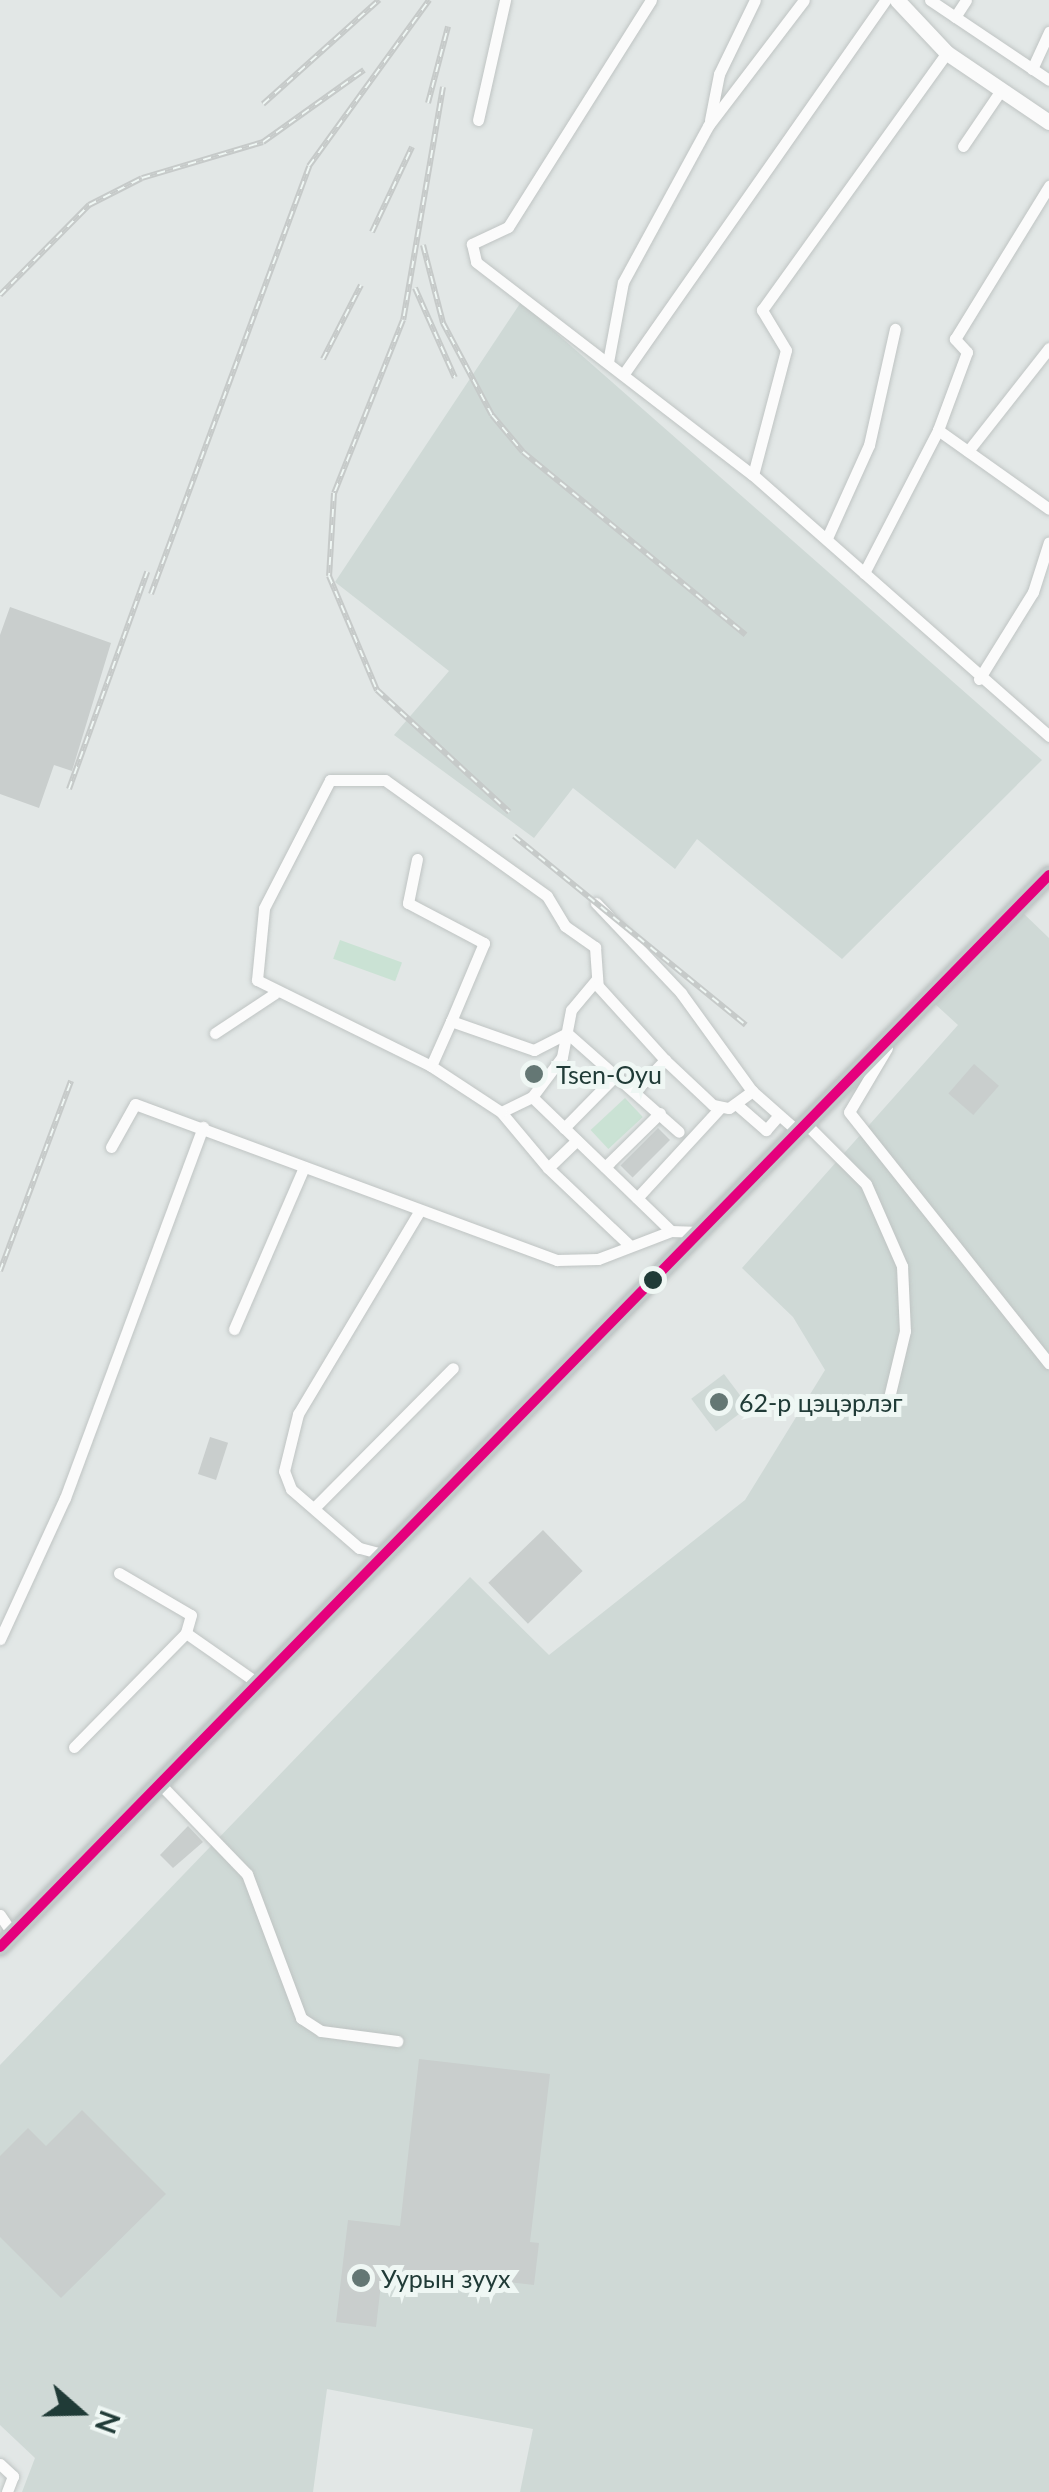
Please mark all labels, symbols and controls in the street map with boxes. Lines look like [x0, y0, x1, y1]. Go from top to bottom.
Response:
place label: Tsen-Oyu [556, 1059, 662, 1089]
marker: Tsen-Oyu [521, 1061, 547, 1087]
unlabelled marker [643, 1270, 663, 1290]
place label: 62-р цэцэрлэг [739, 1387, 903, 1417]
marker: 62-р цэцэрлэг [708, 1391, 730, 1413]
place label: Уурын зуух [381, 2263, 510, 2293]
marker: Уурын зуух [350, 2267, 372, 2289]
north arrow [30, 2362, 130, 2462]
text: N [89, 2406, 128, 2438]

